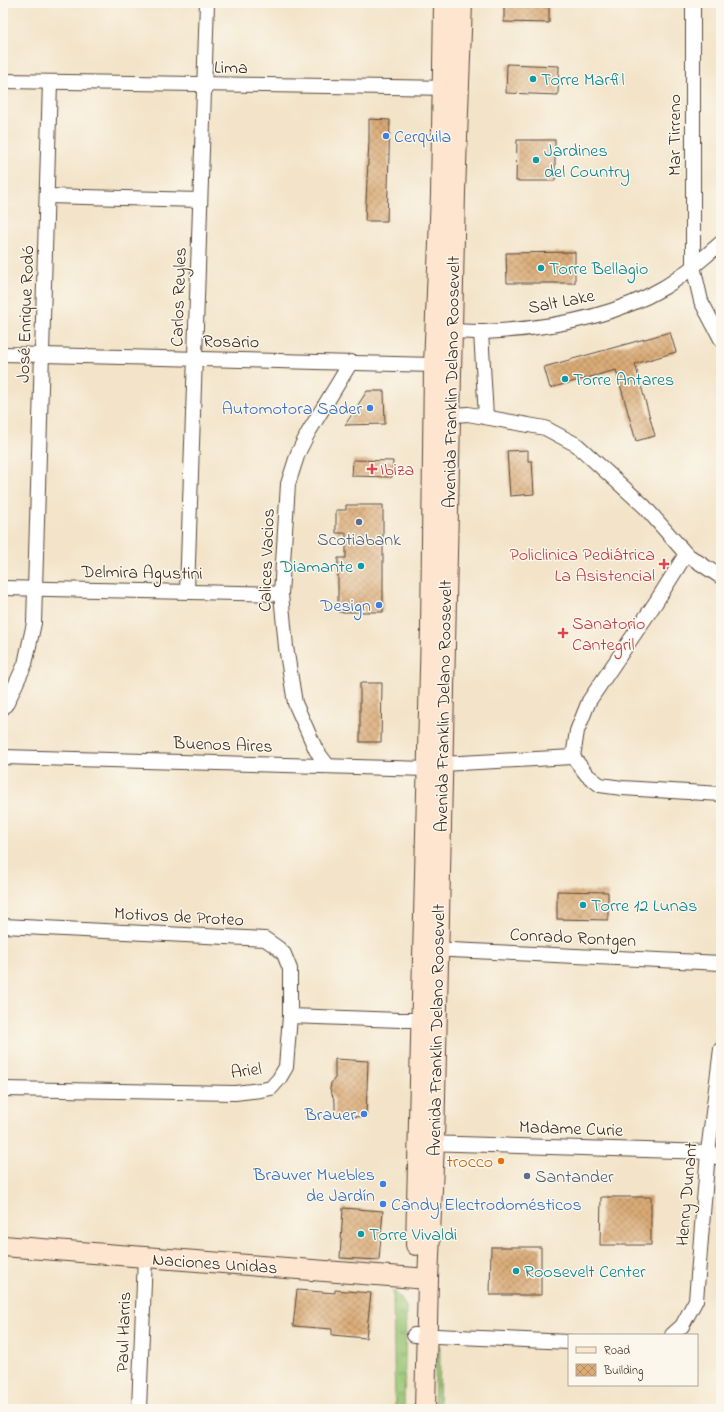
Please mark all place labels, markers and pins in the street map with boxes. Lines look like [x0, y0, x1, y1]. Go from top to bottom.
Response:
place label: Torre Marfil [541, 68, 625, 94]
marker: Torre Marfil [528, 74, 538, 84]
place label: Cerquila [394, 125, 451, 151]
marker: Cerquila [381, 131, 391, 141]
place label: Jardines del Country [544, 139, 630, 186]
marker: Jardines del Country [531, 155, 541, 165]
place label: Torre Bellagio [549, 257, 648, 284]
marker: Torre Bellagio [536, 263, 546, 273]
place label: Torre Antares [573, 368, 674, 394]
marker: Torre Antares [560, 374, 570, 384]
place label: Automotora Sader [222, 397, 362, 423]
marker: Automotora Sader [365, 403, 375, 413]
place label: Ibiza [380, 458, 414, 484]
marker: Ibiza [367, 464, 377, 474]
marker: Scotiabank [354, 517, 364, 527]
place label: Scotiabank [317, 528, 401, 554]
place label: Policlinica Pediátrica La Asistencial [510, 543, 655, 590]
place label: Diamante [279, 555, 354, 581]
marker: Policlinica Pediátrica La Asistencial [658, 558, 670, 570]
marker: Diamante [356, 561, 366, 571]
place label: Design [319, 594, 371, 621]
marker: Design [374, 600, 384, 610]
place label: Sanatorio Cantegril [572, 612, 645, 660]
marker: Sanatorio Cantegril [557, 627, 569, 639]
place label: Torre 12 Lunas [591, 894, 698, 920]
marker: Torre 12 Lunas [578, 900, 588, 910]
place label: Brauer [304, 1103, 356, 1129]
marker: Brauer [359, 1109, 369, 1119]
place label: trocco [447, 1150, 493, 1176]
marker: trocco [496, 1156, 506, 1166]
place label: Brauver Muebles de Jardín [252, 1163, 375, 1210]
place label: Santander [535, 1165, 614, 1191]
marker: Santander [522, 1171, 532, 1181]
marker: Brauver Muebles de Jardín [378, 1179, 388, 1189]
place label: Candy Electrodomésticos [391, 1193, 582, 1219]
marker: Candy Electrodomésticos [378, 1199, 388, 1209]
place label: Torre Vivaldi [369, 1223, 457, 1249]
marker: Torre Vivaldi [356, 1229, 366, 1239]
place label: Roosevelt Center [524, 1260, 646, 1286]
marker: Roosevelt Center [511, 1266, 521, 1276]

